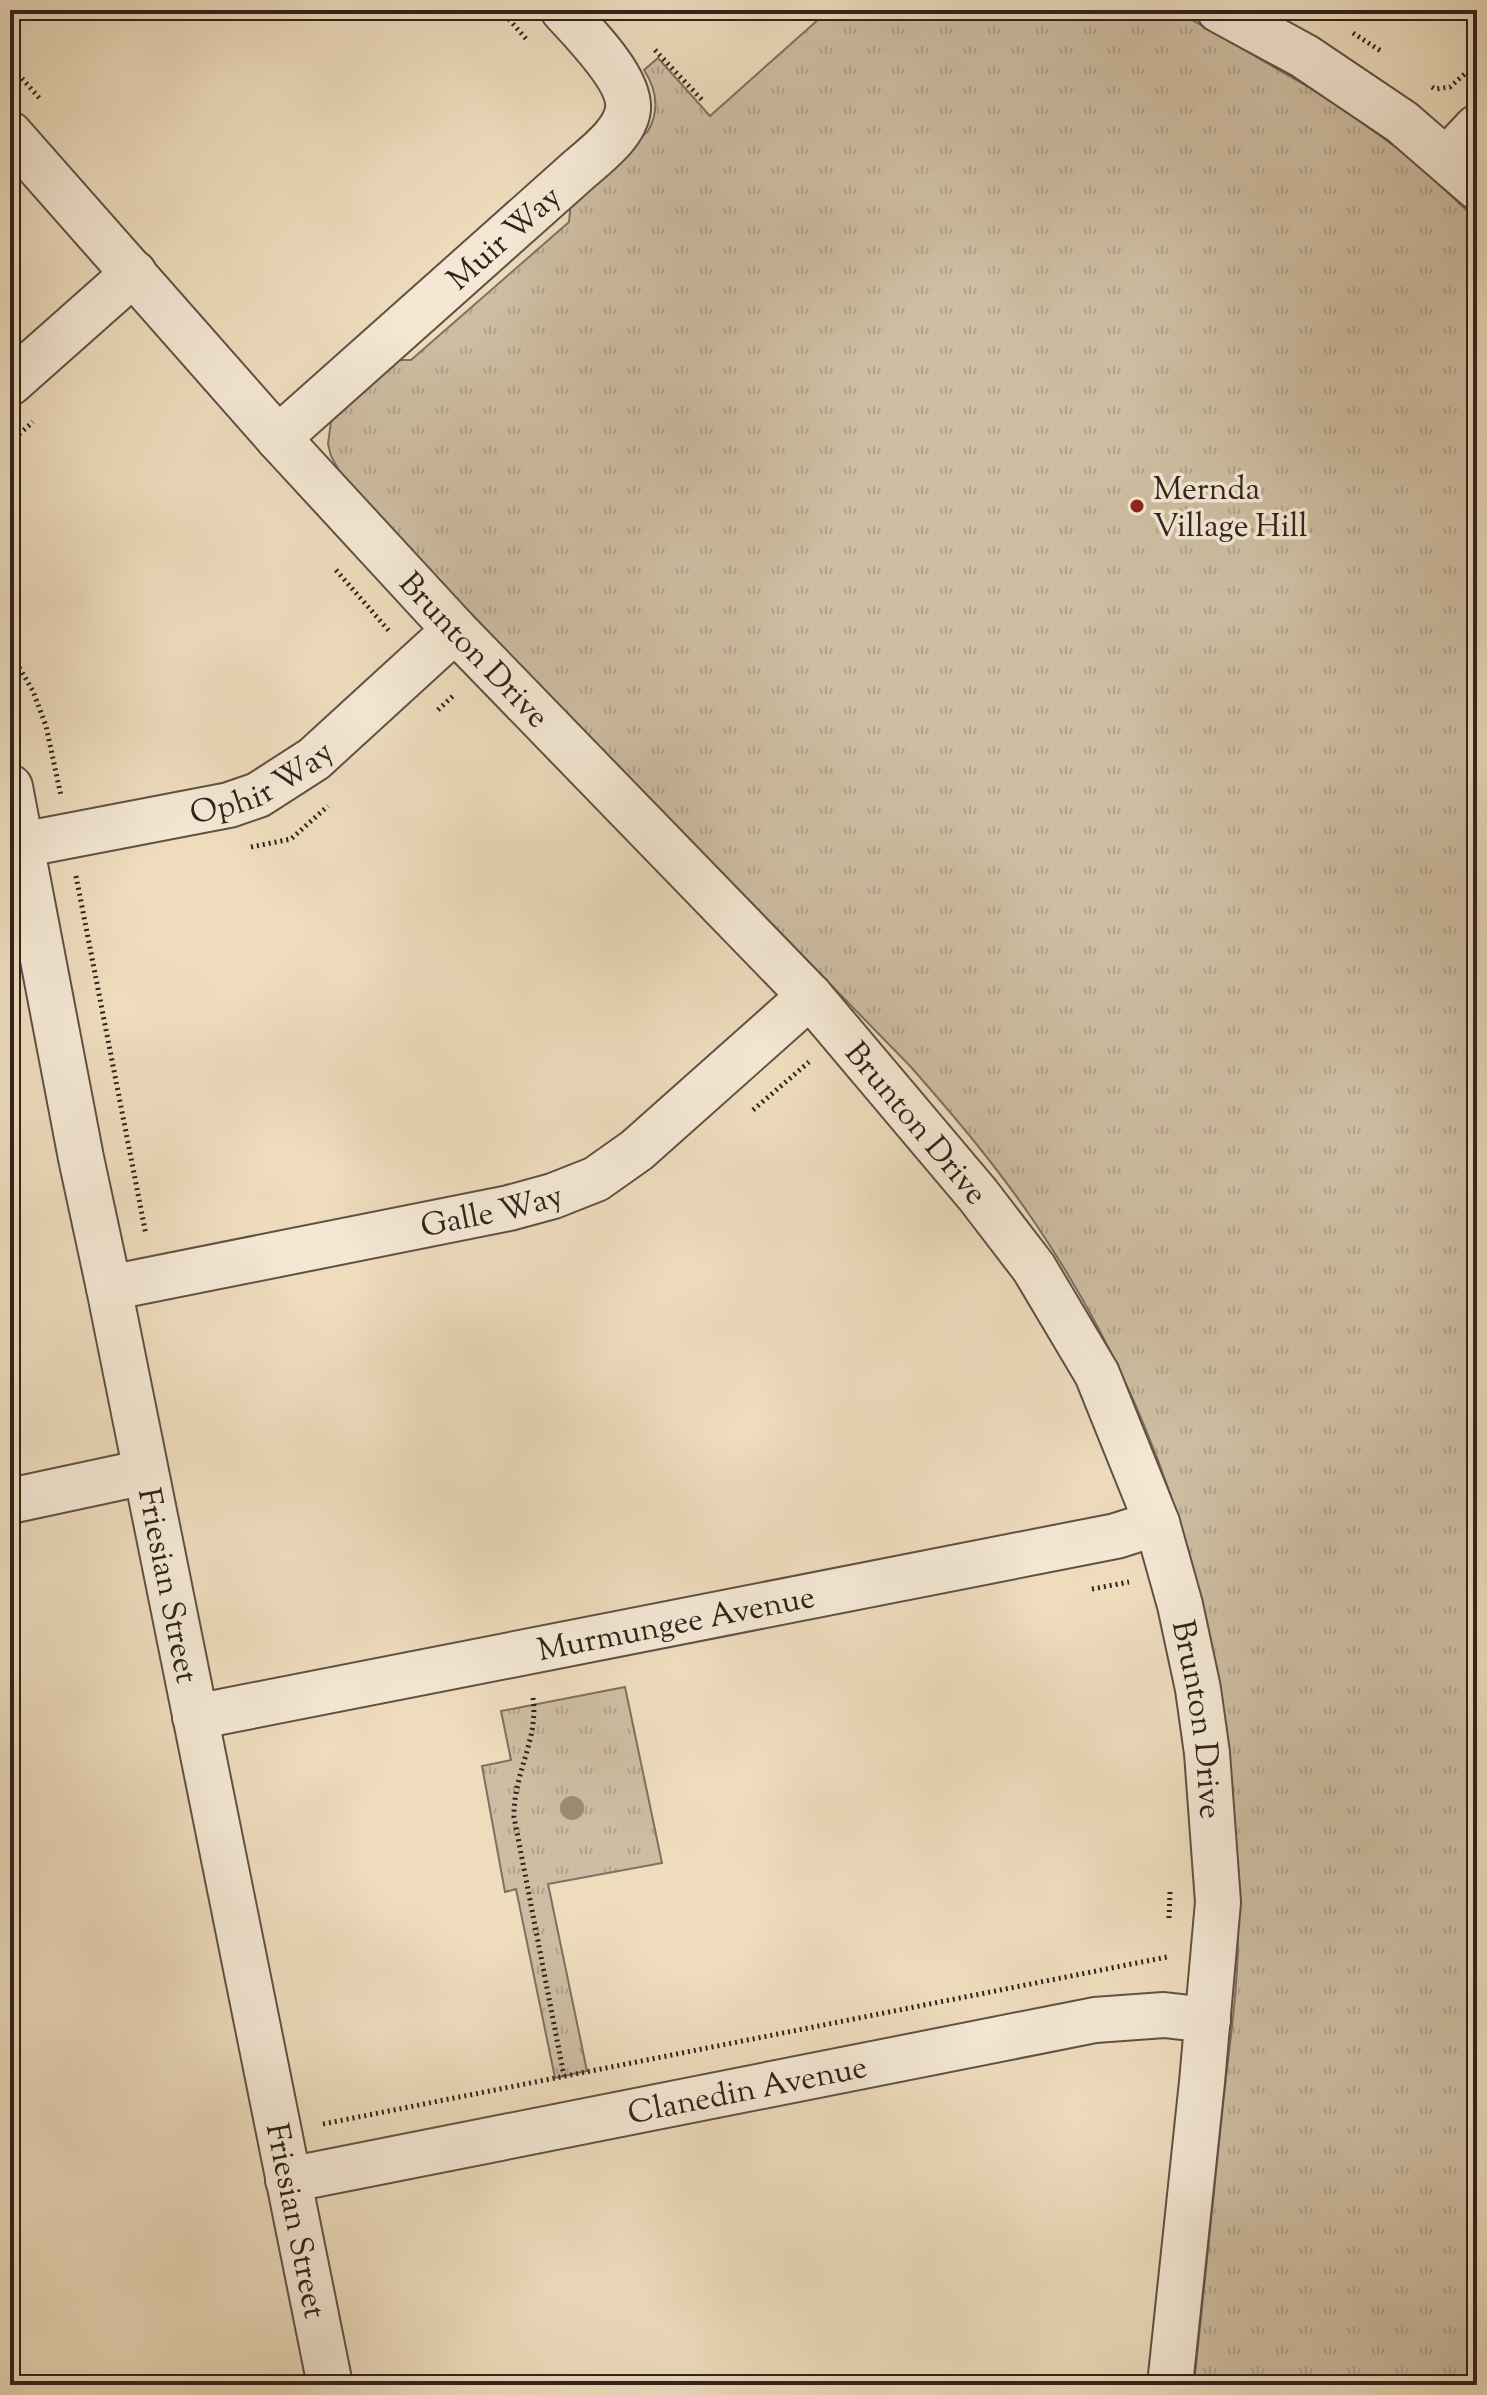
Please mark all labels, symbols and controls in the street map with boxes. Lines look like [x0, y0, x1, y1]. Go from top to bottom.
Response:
street label: Muir Way [438, 176, 573, 303]
place label: Mernda Village Hill [1153, 468, 1308, 551]
marker: Mernda Village Hill [1128, 497, 1146, 515]
street label: Brunton Drive [387, 563, 558, 740]
street label: Ophir Way [186, 732, 345, 838]
street label: Brunton Drive [832, 1033, 997, 1216]
street label: Galle Way [417, 1174, 571, 1251]
street label: Friesian Street [124, 1484, 208, 1688]
street label: Murmungee Avenue [534, 1576, 819, 1675]
street label: Brunton Drive [1158, 1616, 1232, 1821]
street label: Clanedin Avenue [624, 2046, 871, 2138]
street label: Friesian Street [252, 2120, 336, 2323]

